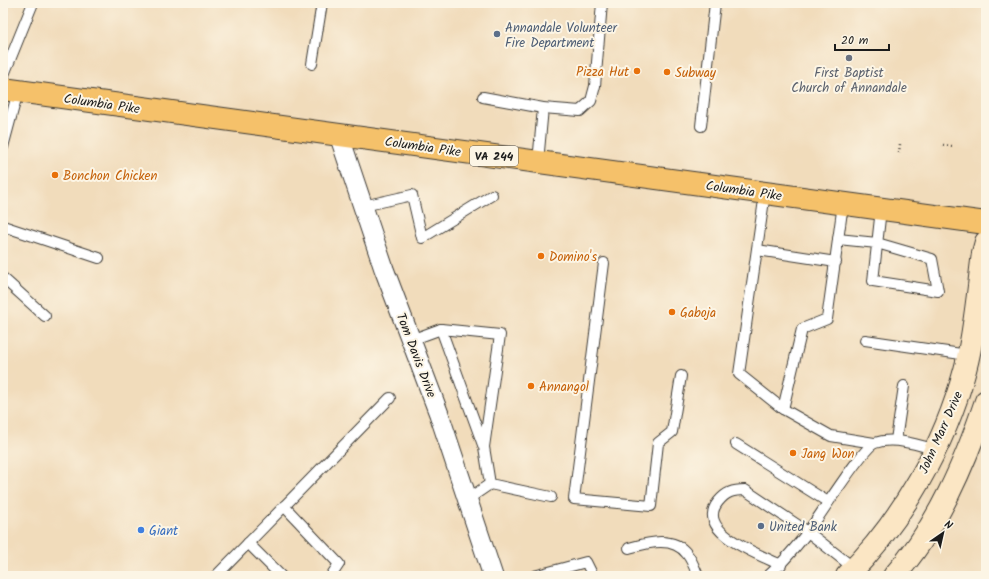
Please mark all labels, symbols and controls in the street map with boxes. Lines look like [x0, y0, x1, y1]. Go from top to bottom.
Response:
place label: Annandale Volunteer Fire Department [505, 18, 618, 54]
scale bar [835, 26, 889, 52]
marker: Annandale Volunteer Fire Department [492, 29, 502, 39]
text: 20 m [841, 31, 869, 50]
marker: First Baptist Church of Annandale [844, 53, 854, 63]
place label: Pizza Hut [576, 62, 630, 83]
place label: Subway [675, 63, 717, 84]
place label: First Baptist Church of Annandale [791, 63, 907, 99]
marker: Pizza Hut [632, 66, 642, 76]
marker: Subway [662, 67, 672, 77]
street label: Columbia Pike [62, 89, 141, 120]
street label: Columbia Pike [383, 132, 462, 163]
road number: VA 244 [470, 146, 518, 166]
place label: Bonchon Chicken [63, 166, 157, 187]
marker: Bonchon Chicken [50, 170, 60, 180]
street label: Columbia Pike [704, 176, 783, 207]
place label: Domino's [549, 247, 597, 268]
marker: Domino's [536, 251, 546, 261]
place label: Gaboja [680, 303, 716, 324]
marker: Gaboja [667, 307, 677, 317]
street label: Tom Davis Drive [390, 310, 441, 401]
place label: Annangol [539, 377, 589, 398]
marker: Annangol [526, 381, 536, 391]
street label: John Marr Drive [914, 388, 969, 477]
place label: Jang Won [801, 444, 855, 465]
marker: Jang Won [788, 448, 798, 458]
north arrow [923, 513, 963, 553]
text: N [940, 516, 956, 535]
place label: United Bank [769, 517, 838, 538]
place label: Giant [149, 521, 179, 542]
marker: United Bank [756, 521, 766, 531]
marker: Giant [136, 525, 146, 535]

